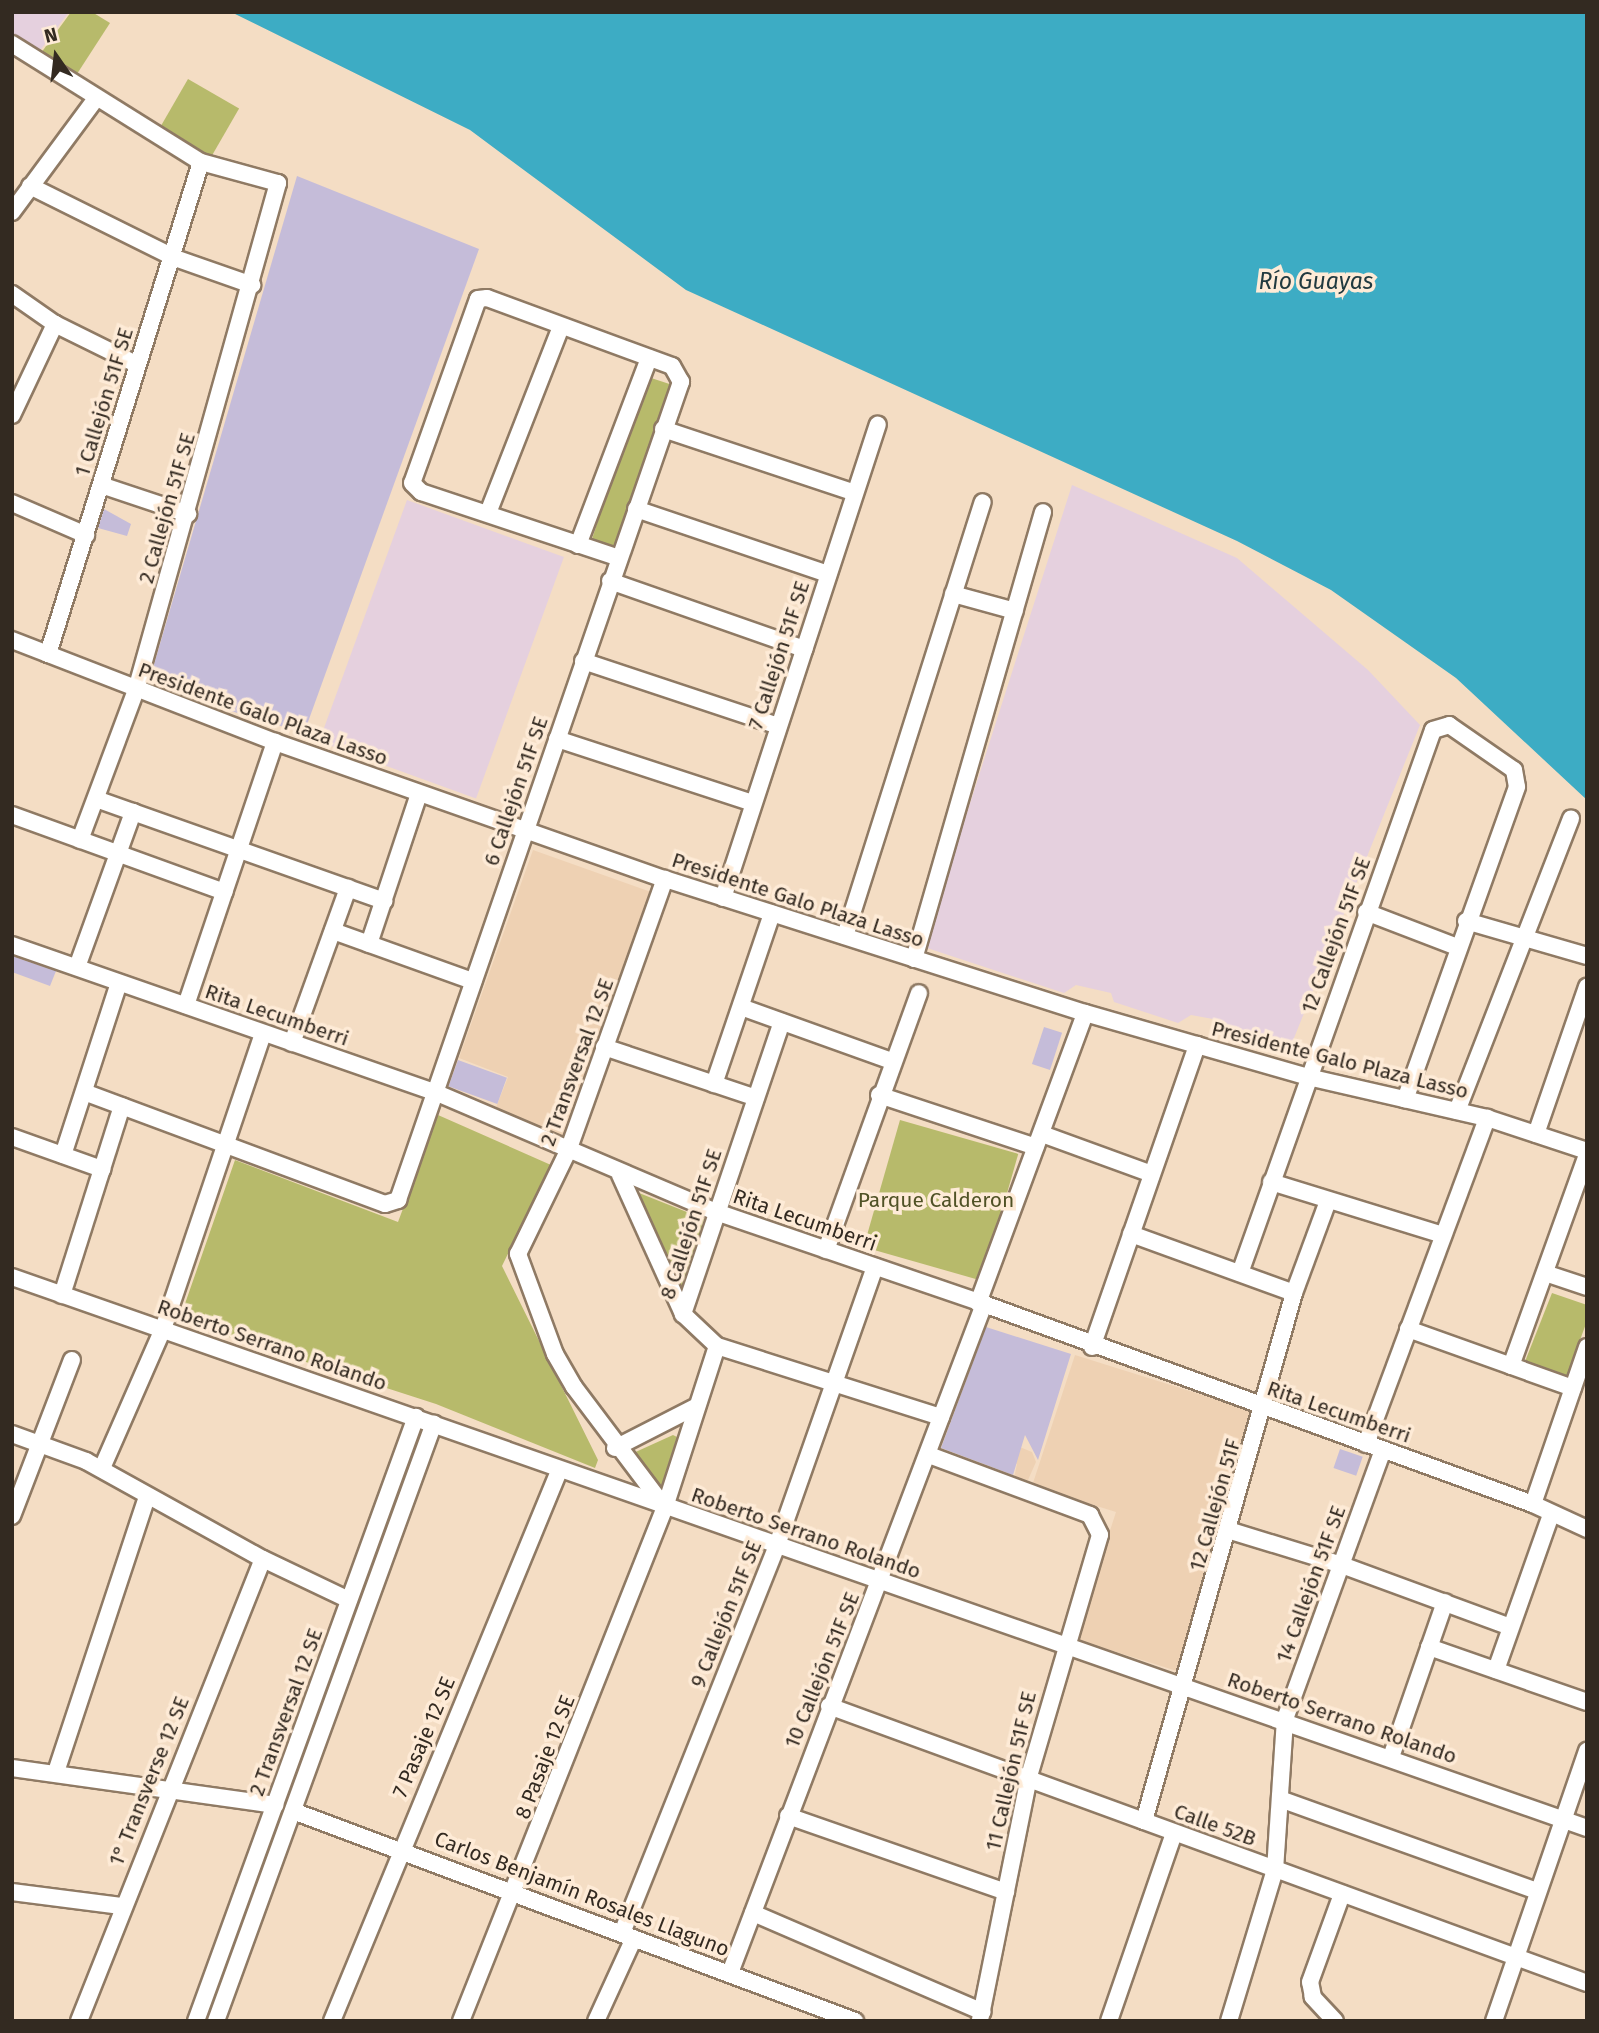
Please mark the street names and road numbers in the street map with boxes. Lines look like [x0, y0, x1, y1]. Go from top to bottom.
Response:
street label: 1 Callejón 51F SE [69, 325, 139, 479]
street label: 2 Callejón 51F SE [133, 430, 201, 586]
street label: 7 Callejón 51F SE [743, 578, 815, 732]
street label: Presidente Galo Plaza Lasso [135, 657, 391, 771]
street label: 6 Callejón 51F SE [479, 713, 553, 869]
street label: Presidente Galo Plaza Lasso [669, 847, 927, 953]
street label: 12 Callejón 51F SE [1296, 853, 1376, 1017]
street label: 2 Transversal 12 SE [535, 975, 619, 1149]
street label: Rita Lecumberri [202, 979, 352, 1051]
street label: Presidente Galo Plaza Lasso [1209, 1016, 1471, 1104]
street label: 8 Callejón 51F SE [655, 1146, 727, 1302]
street label: Rita Lecumberri [730, 1184, 880, 1256]
street label: Roberto Serrano Rolando [154, 1294, 390, 1396]
street label: Rita Lecumberri [1264, 1376, 1414, 1448]
street label: 12 Callejón 51F [1184, 1436, 1246, 1574]
street label: Roberto Serrano Rolando [688, 1482, 924, 1584]
street label: 14 Callejón 51F SE [1271, 1502, 1351, 1666]
street label: 9 Callejón 51F SE [685, 1537, 767, 1691]
street label: 10 Callejón 51F SE [779, 1588, 865, 1752]
street label: 2 Transversal 12 SE [244, 1625, 328, 1799]
street label: Roberto Serrano Rolando [1224, 1667, 1460, 1769]
street label: 7 Pasaje 12 SE [387, 1673, 461, 1801]
street label: 11 Callejón 51F SE [980, 1689, 1042, 1853]
street label: 8 Pasaje 12 SE [510, 1691, 580, 1823]
street label: 1° Transverse 12 SE [104, 1693, 194, 1869]
street label: Calle 52B [1171, 1799, 1259, 1851]
street label: Carlos Benjamín Rosales Llaguno [431, 1826, 733, 1962]

